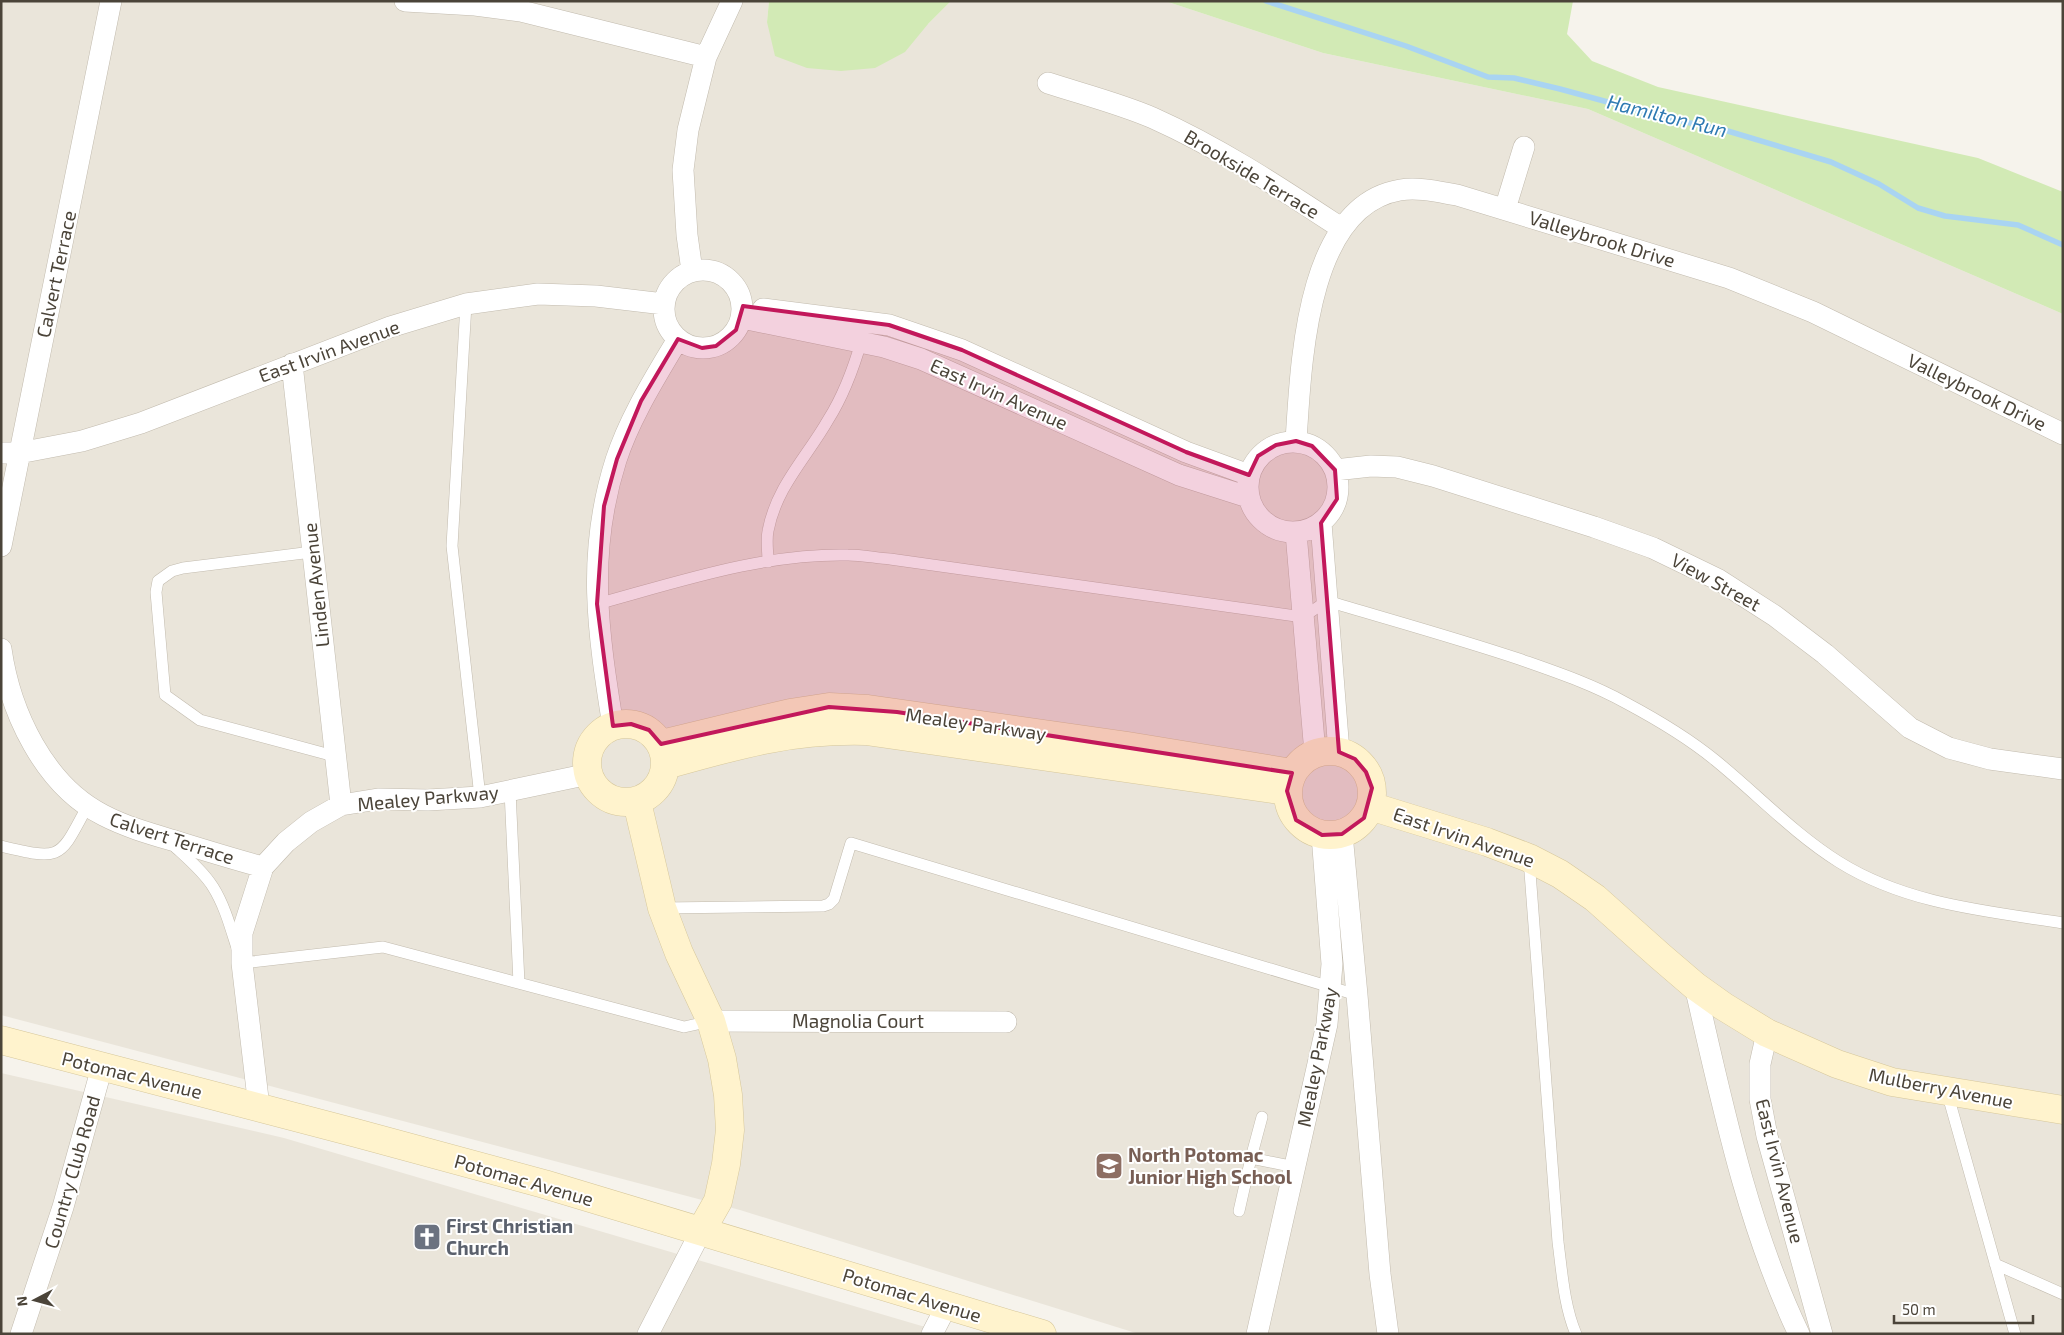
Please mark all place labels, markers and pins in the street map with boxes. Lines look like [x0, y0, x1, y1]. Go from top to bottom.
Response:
place label: North Potomac Junior High School [1128, 1143, 1293, 1188]
school or university icon: North Potomac Junior High School [1094, 1151, 1124, 1181]
place label: First Christian Church [446, 1214, 573, 1259]
church icon: First Christian Church [412, 1222, 442, 1252]

